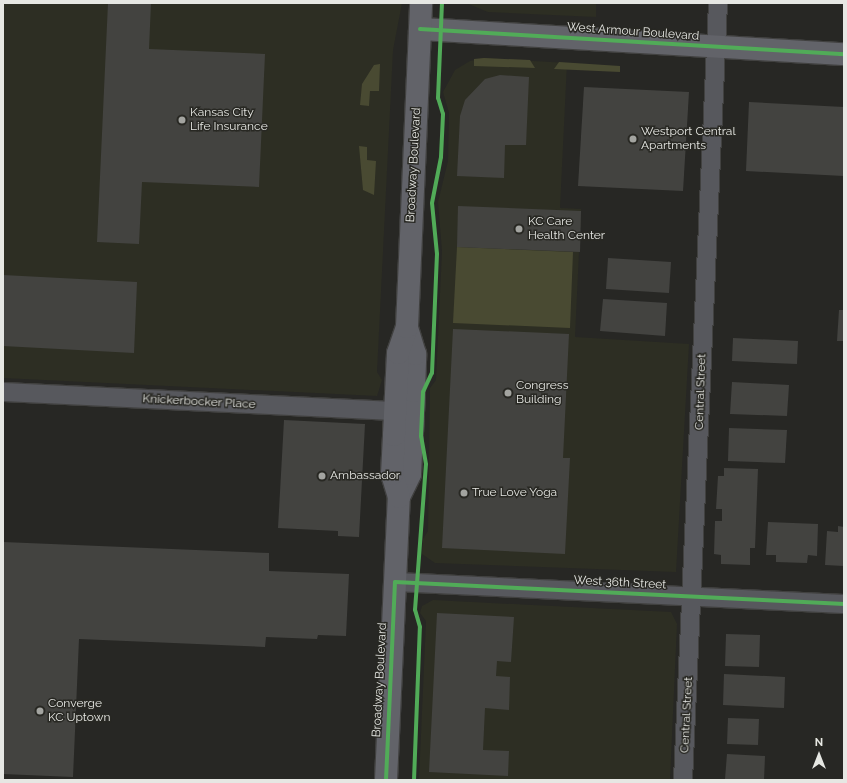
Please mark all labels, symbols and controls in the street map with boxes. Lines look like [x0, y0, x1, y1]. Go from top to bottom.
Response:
street label: West Armour Boulevard [566, 20, 700, 44]
place label: Kansas City Life Insurance [190, 106, 268, 134]
street label: Broadway Boulevard [404, 107, 424, 223]
marker: Kansas City Life Insurance [177, 115, 187, 125]
place label: Westport Central Apartments [641, 125, 736, 153]
marker: Westport Central Apartments [628, 134, 638, 144]
place label: KC Care Health Center [528, 215, 605, 243]
marker: KC Care Health Center [513, 223, 525, 235]
street label: Central Street [692, 353, 710, 431]
place label: Congress Building [516, 379, 568, 407]
marker: Congress Building [503, 388, 513, 398]
street label: Knickerbocker Place [142, 392, 256, 412]
place label: Ambassador [330, 469, 400, 483]
marker: Ambassador [317, 471, 327, 481]
place label: True Love Yoga [472, 486, 558, 500]
marker: True Love Yoga [459, 488, 469, 498]
street label: West 36th Street [573, 573, 667, 593]
street label: Broadway Boulevard [370, 622, 390, 738]
street label: Central Street [678, 676, 696, 754]
place label: Converge KC Uptown [48, 697, 110, 725]
marker: Converge KC Uptown [35, 706, 45, 716]
north arrow [799, 735, 839, 775]
text: N [815, 736, 823, 749]

